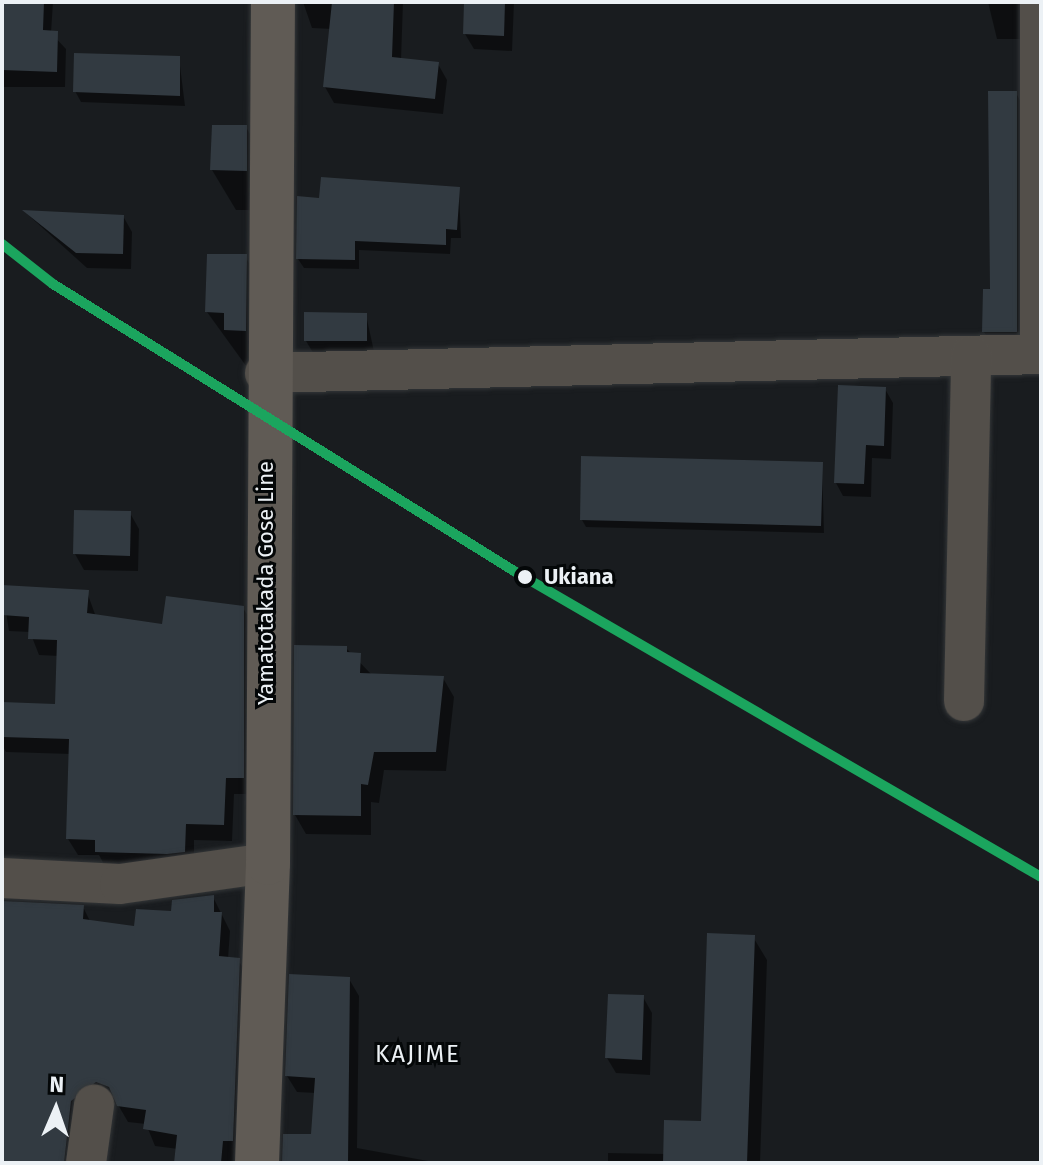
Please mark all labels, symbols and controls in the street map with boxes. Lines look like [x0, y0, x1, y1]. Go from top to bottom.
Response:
street label: Yamatotakada Gose Line [253, 461, 279, 705]
place label: Ukiana [544, 564, 613, 590]
marker: Ukiana [513, 565, 537, 589]
district label: KAJIME [375, 1041, 461, 1069]
north arrow [16, 1069, 96, 1149]
text: N [49, 1071, 65, 1098]

